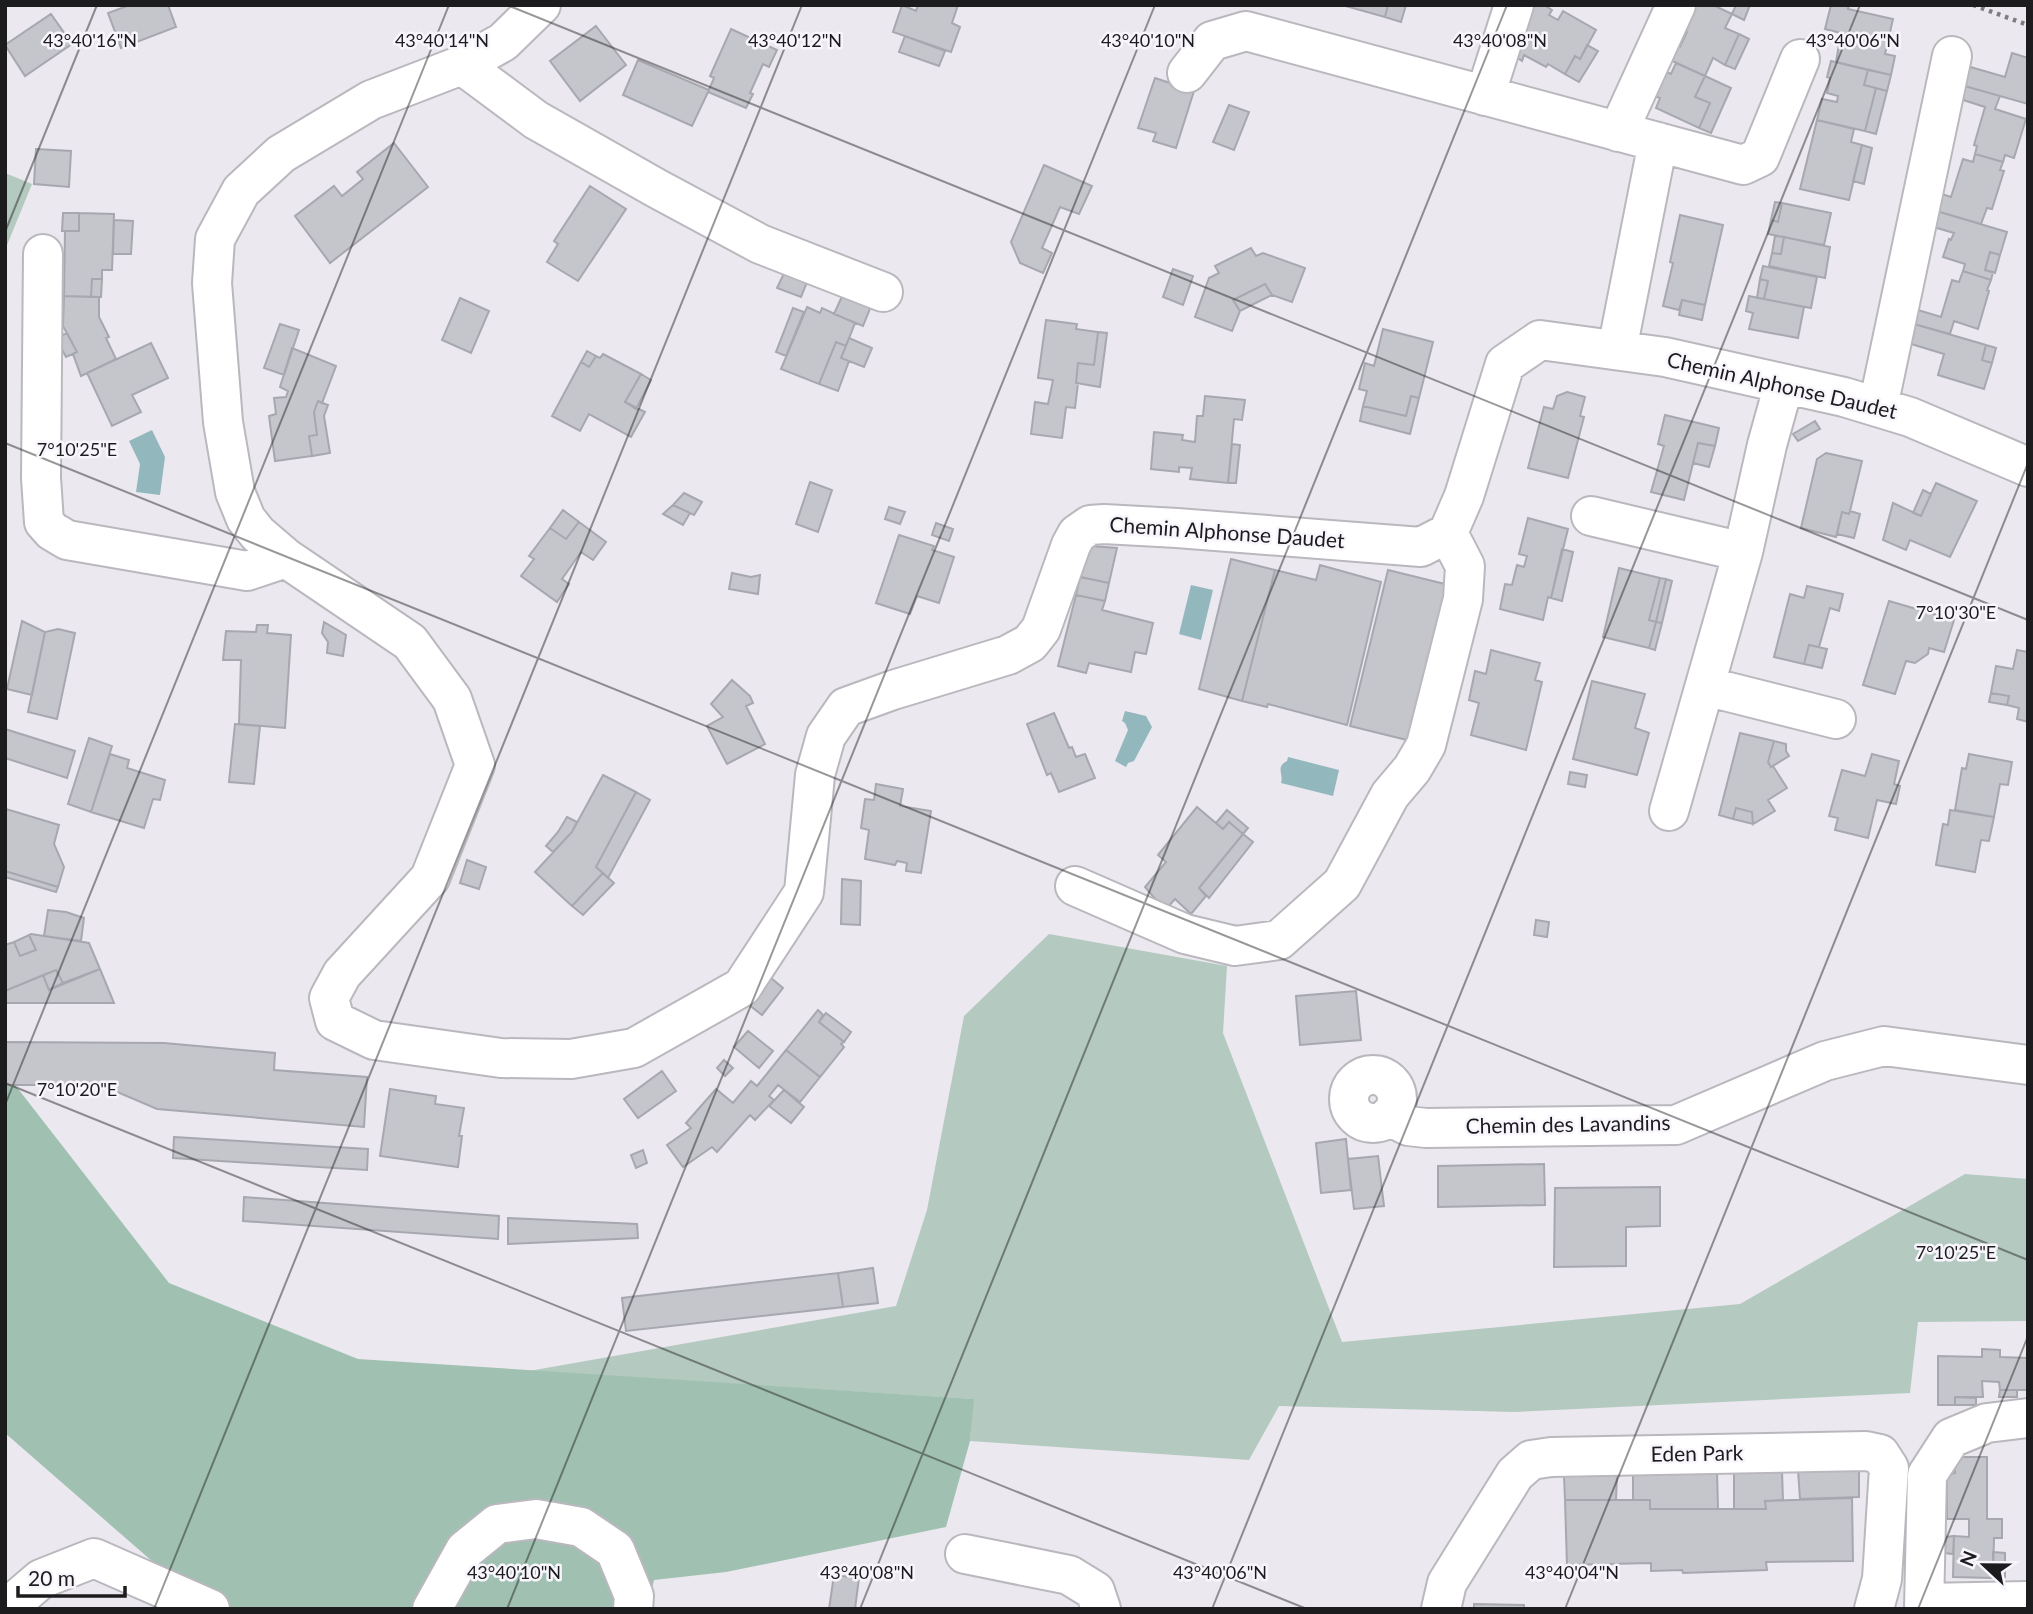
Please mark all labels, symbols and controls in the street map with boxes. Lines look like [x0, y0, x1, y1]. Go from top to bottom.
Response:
text: 43°40'16"N [43, 29, 137, 51]
text: 43°40'14"N [395, 29, 489, 51]
text: 43°40'12"N [748, 29, 842, 51]
text: 43°40'10"N [1101, 29, 1195, 51]
text: 43°40'08"N [1453, 29, 1547, 51]
text: 43°40'06"N [1806, 29, 1900, 51]
street label: Chemin Alphonse Daudet [1665, 346, 1900, 423]
text: 7°10'25"E [37, 438, 117, 460]
street label: Chemin Alphonse Daudet [1109, 511, 1346, 552]
text: 7°10'30"E [1916, 601, 1996, 623]
text: 7°10'20"E [37, 1078, 117, 1100]
street label: Chemin des Lavandins [1465, 1109, 1671, 1138]
text: 7°10'25"E [1916, 1241, 1996, 1263]
street label: Eden Park [1650, 1439, 1744, 1466]
north arrow [1949, 1530, 2019, 1600]
text: N [1954, 1547, 1981, 1570]
scale bar [18, 1554, 124, 1598]
text: 43°40'10"N [467, 1561, 561, 1583]
text: 43°40'08"N [820, 1561, 914, 1583]
text: 43°40'06"N [1173, 1561, 1267, 1583]
text: 43°40'04"N [1525, 1561, 1619, 1583]
text: 20 m [28, 1565, 75, 1590]

